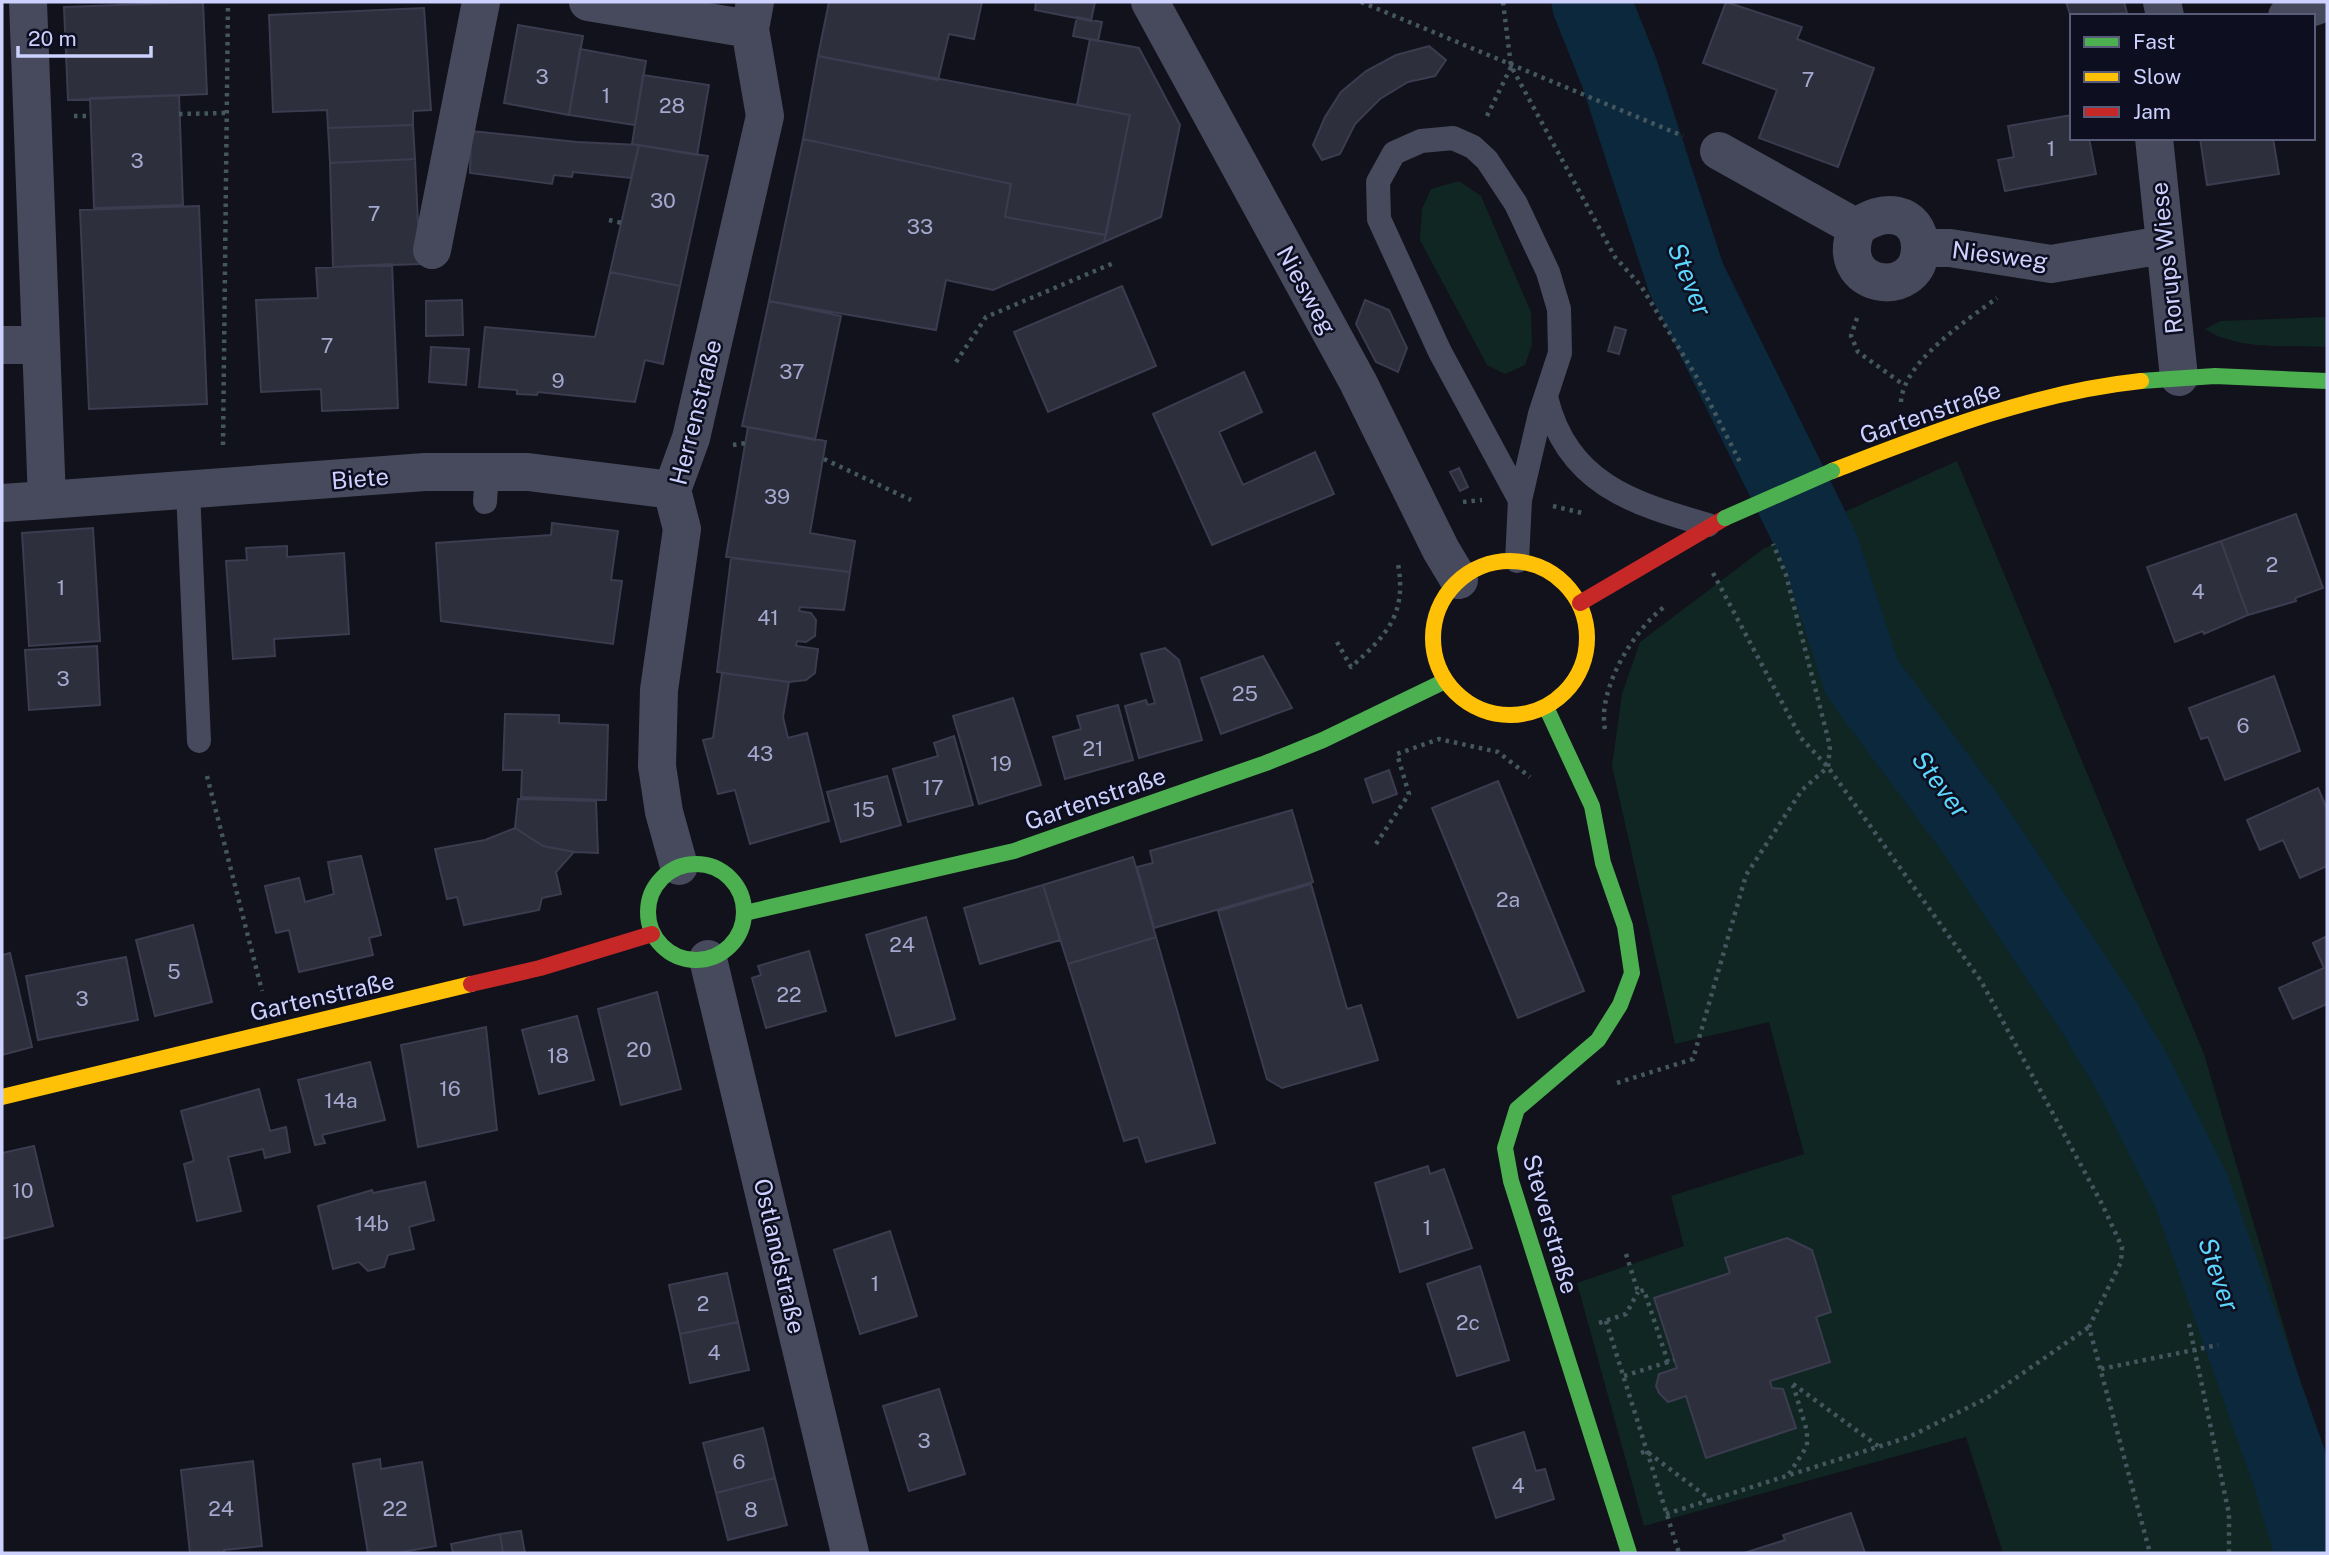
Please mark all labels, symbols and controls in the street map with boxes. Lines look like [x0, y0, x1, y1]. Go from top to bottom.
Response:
scale bar [18, 14, 150, 58]
legend [2070, 14, 2315, 140]
text: 20 m [28, 26, 77, 51]
text: Fast [2133, 29, 2175, 54]
house number: 3 [535, 64, 549, 89]
text: Slow [2133, 64, 2181, 89]
house number: 7 [1802, 67, 1814, 92]
house number: 1 [602, 83, 610, 108]
house number: 28 [659, 93, 685, 118]
text: Jam [2133, 99, 2171, 124]
house number: 1 [2047, 136, 2055, 161]
house number: 3 [130, 148, 144, 173]
street label: Rorups Wiese [2144, 181, 2188, 335]
house number: 30 [650, 188, 676, 213]
house number: 7 [368, 201, 380, 226]
house number: 33 [907, 214, 933, 239]
street label: Niesweg [1950, 235, 2050, 275]
water label: Stever [1661, 238, 1719, 320]
street label: Niesweg [1271, 241, 1343, 339]
house number: 7 [321, 333, 333, 358]
street label: Herrenstraße [663, 336, 727, 488]
house number: 37 [779, 359, 805, 384]
house number: 9 [551, 368, 565, 393]
street label: Gartenstraße [1856, 375, 2004, 449]
street label: Biete [330, 462, 390, 494]
house number: 39 [764, 484, 790, 509]
house number: 2 [2266, 552, 2278, 577]
house number: 1 [57, 575, 65, 600]
house number: 4 [2191, 579, 2205, 604]
house number: 41 [757, 605, 779, 630]
house number: 3 [56, 666, 70, 691]
house number: 25 [1232, 681, 1258, 706]
house number: 6 [2236, 713, 2250, 738]
house number: 21 [1082, 736, 1104, 761]
house number: 43 [747, 741, 773, 766]
water label: Stever [1906, 744, 1976, 824]
house number: 19 [990, 751, 1012, 776]
street label: Gartenstraße [1021, 761, 1169, 835]
house number: 17 [922, 775, 944, 800]
house number: 15 [853, 797, 875, 822]
house number: 2a [1496, 887, 1520, 912]
house number: 24 [889, 932, 915, 957]
house number: 5 [167, 959, 181, 984]
street label: Gartenstraße [247, 966, 397, 1026]
house number: 22 [776, 982, 802, 1007]
house number: 3 [75, 986, 89, 1011]
house number: 20 [626, 1037, 652, 1062]
house number: 18 [547, 1043, 569, 1068]
house number: 16 [439, 1076, 461, 1101]
house number: 14a [324, 1088, 358, 1113]
street label: Steverstraße [1518, 1151, 1584, 1297]
street label: Ostlandstraße [749, 1176, 811, 1336]
house number: 10 [12, 1178, 34, 1203]
house number: 14b [355, 1211, 389, 1236]
house number: 1 [1423, 1215, 1431, 1240]
water label: Stever [2192, 1233, 2246, 1315]
house number: 1 [871, 1271, 879, 1296]
house number: 2 [697, 1291, 709, 1316]
house number: 2c [1456, 1310, 1480, 1335]
house number: 4 [707, 1340, 721, 1365]
house number: 3 [917, 1428, 931, 1453]
house number: 6 [732, 1449, 746, 1474]
house number: 4 [1511, 1473, 1525, 1498]
house number: 24 [208, 1496, 234, 1521]
house number: 22 [382, 1496, 408, 1521]
house number: 8 [744, 1497, 758, 1522]

